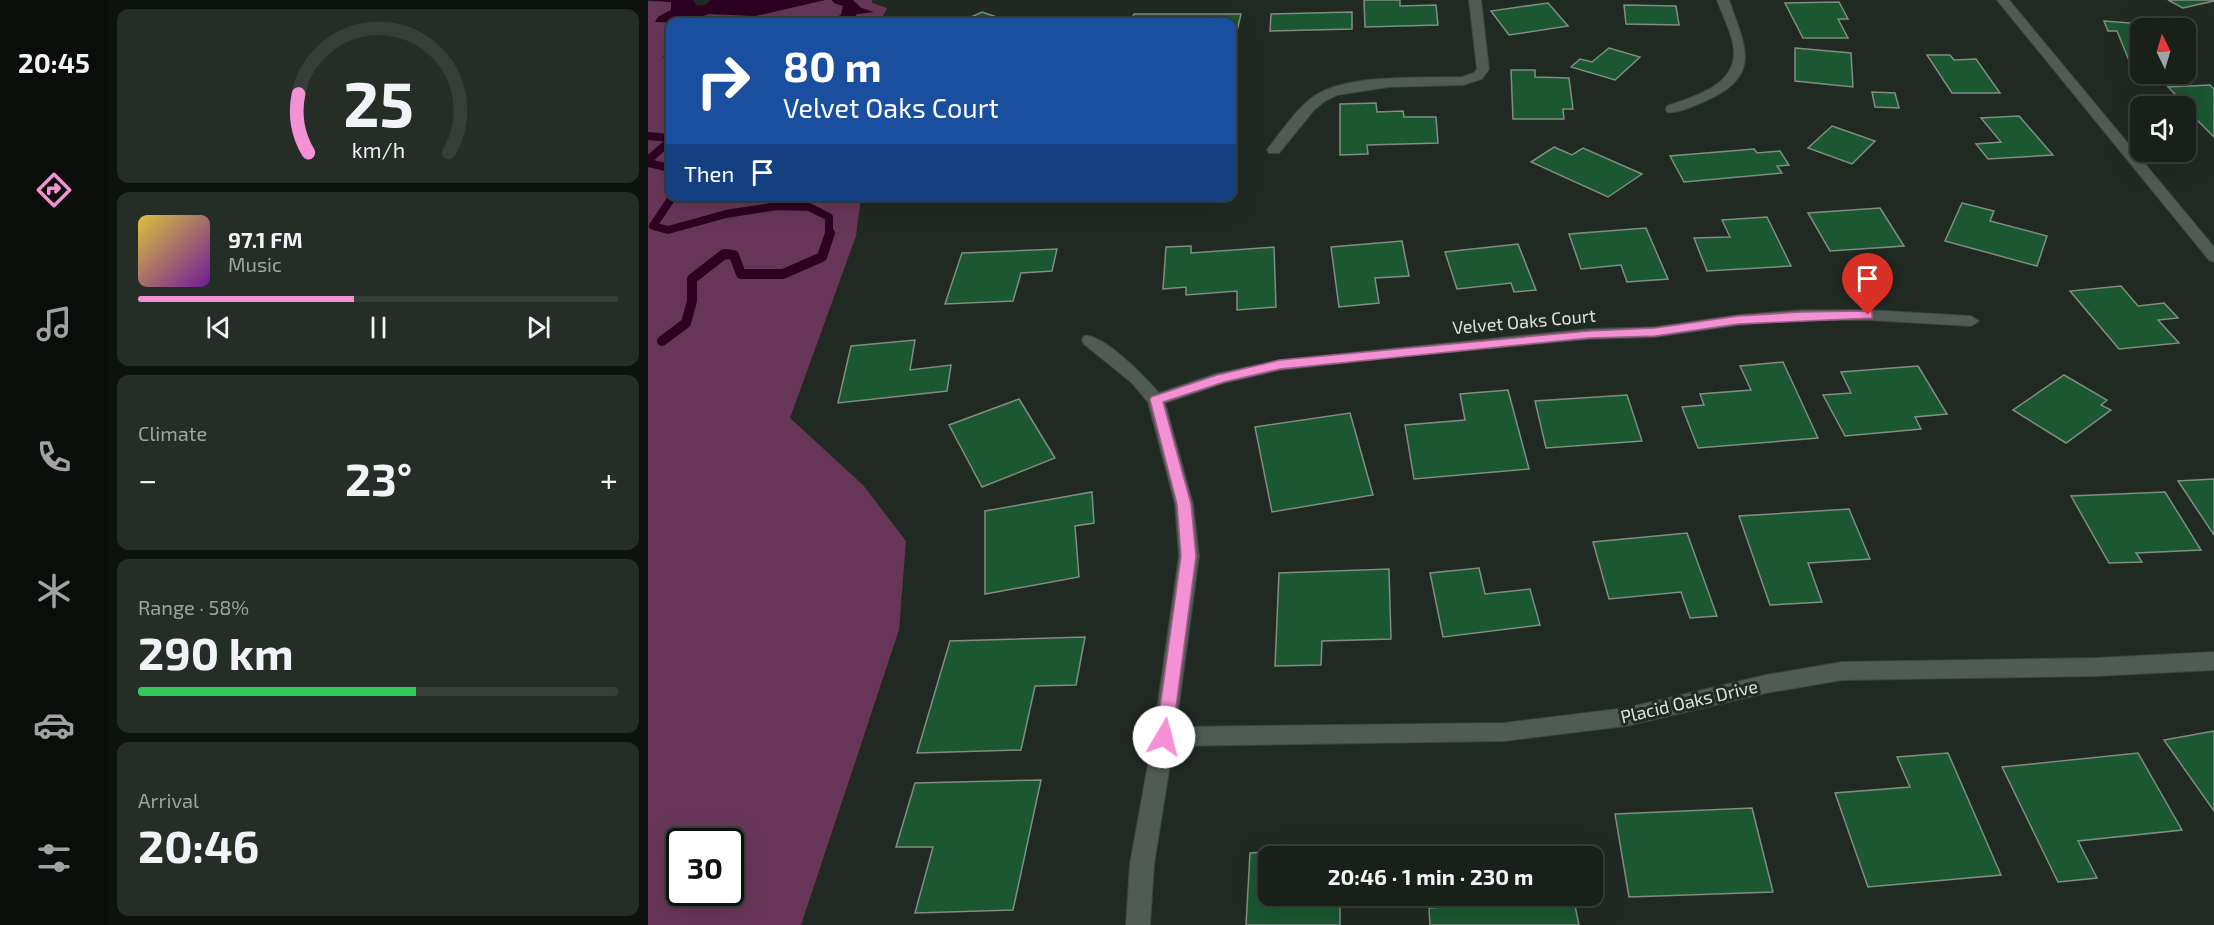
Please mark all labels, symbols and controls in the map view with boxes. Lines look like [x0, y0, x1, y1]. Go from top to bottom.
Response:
north arrow [2130, 18, 2196, 84]
map controls [2130, 18, 2196, 162]
text: 80 m [783, 40, 882, 90]
icon: right [684, 42, 762, 120]
text: 20:45 [18, 46, 90, 78]
text: 25 [343, 65, 413, 140]
text: Velvet Oaks Court [783, 91, 999, 123]
button: sound [2130, 96, 2196, 162]
text: km/h [351, 137, 405, 162]
icon: arrive [746, 156, 779, 189]
text: Then [684, 160, 734, 186]
icon: directions [33, 169, 75, 211]
text: 97.1 FM [228, 226, 303, 252]
text: Music [228, 252, 282, 276]
pin [1842, 253, 1893, 315]
icon: arrive [1851, 262, 1884, 295]
icon: music [33, 303, 75, 345]
street label: Velvet Oaks Court [1451, 304, 1597, 338]
icon: previous [202, 311, 235, 344]
icon: pause [362, 311, 395, 344]
icon: next [522, 311, 555, 344]
text: Climate [138, 421, 207, 445]
icon: phone [33, 436, 75, 478]
text: 23° [345, 451, 412, 505]
text: − [138, 459, 157, 499]
text: + [600, 459, 618, 499]
icon: climate [33, 570, 75, 612]
text: Range · 58% [138, 595, 249, 619]
text: 290 km [138, 625, 294, 679]
street label: Placid Oaks Drive [1618, 674, 1760, 728]
icon: car [33, 704, 75, 746]
position arrow [1132, 705, 1196, 769]
text: Arrival [138, 788, 199, 812]
text: 20:46 [138, 818, 259, 872]
speed limit sign: 30 [666, 828, 744, 906]
icon: filters [33, 837, 75, 879]
text: 20:46 · 1 min · 230 m [1328, 863, 1533, 889]

